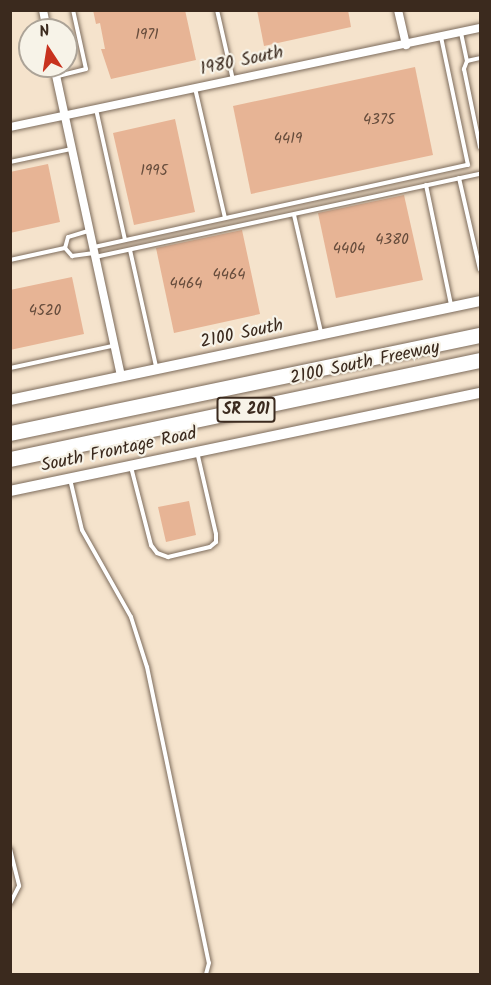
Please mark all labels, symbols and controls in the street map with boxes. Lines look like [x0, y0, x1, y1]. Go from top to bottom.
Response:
north arrow [18, 18, 78, 78]
text: N [37, 19, 52, 45]
house number: 1971 [135, 27, 159, 45]
street label: 1980 South [198, 43, 286, 81]
house number: 4375 [363, 112, 395, 130]
house number: 4419 [274, 131, 302, 149]
house number: 1995 [140, 163, 168, 181]
house number: 4380 [375, 232, 409, 250]
house number: 4404 [333, 241, 365, 259]
house number: 4464 [212, 267, 246, 285]
house number: 4464 [169, 276, 203, 294]
house number: 4520 [29, 303, 61, 321]
street label: 2100 South [199, 316, 285, 354]
street label: 2100 South Freeway [288, 338, 442, 390]
road number: SR 201 [216, 397, 276, 423]
street label: South Frontage Road [39, 424, 199, 478]

